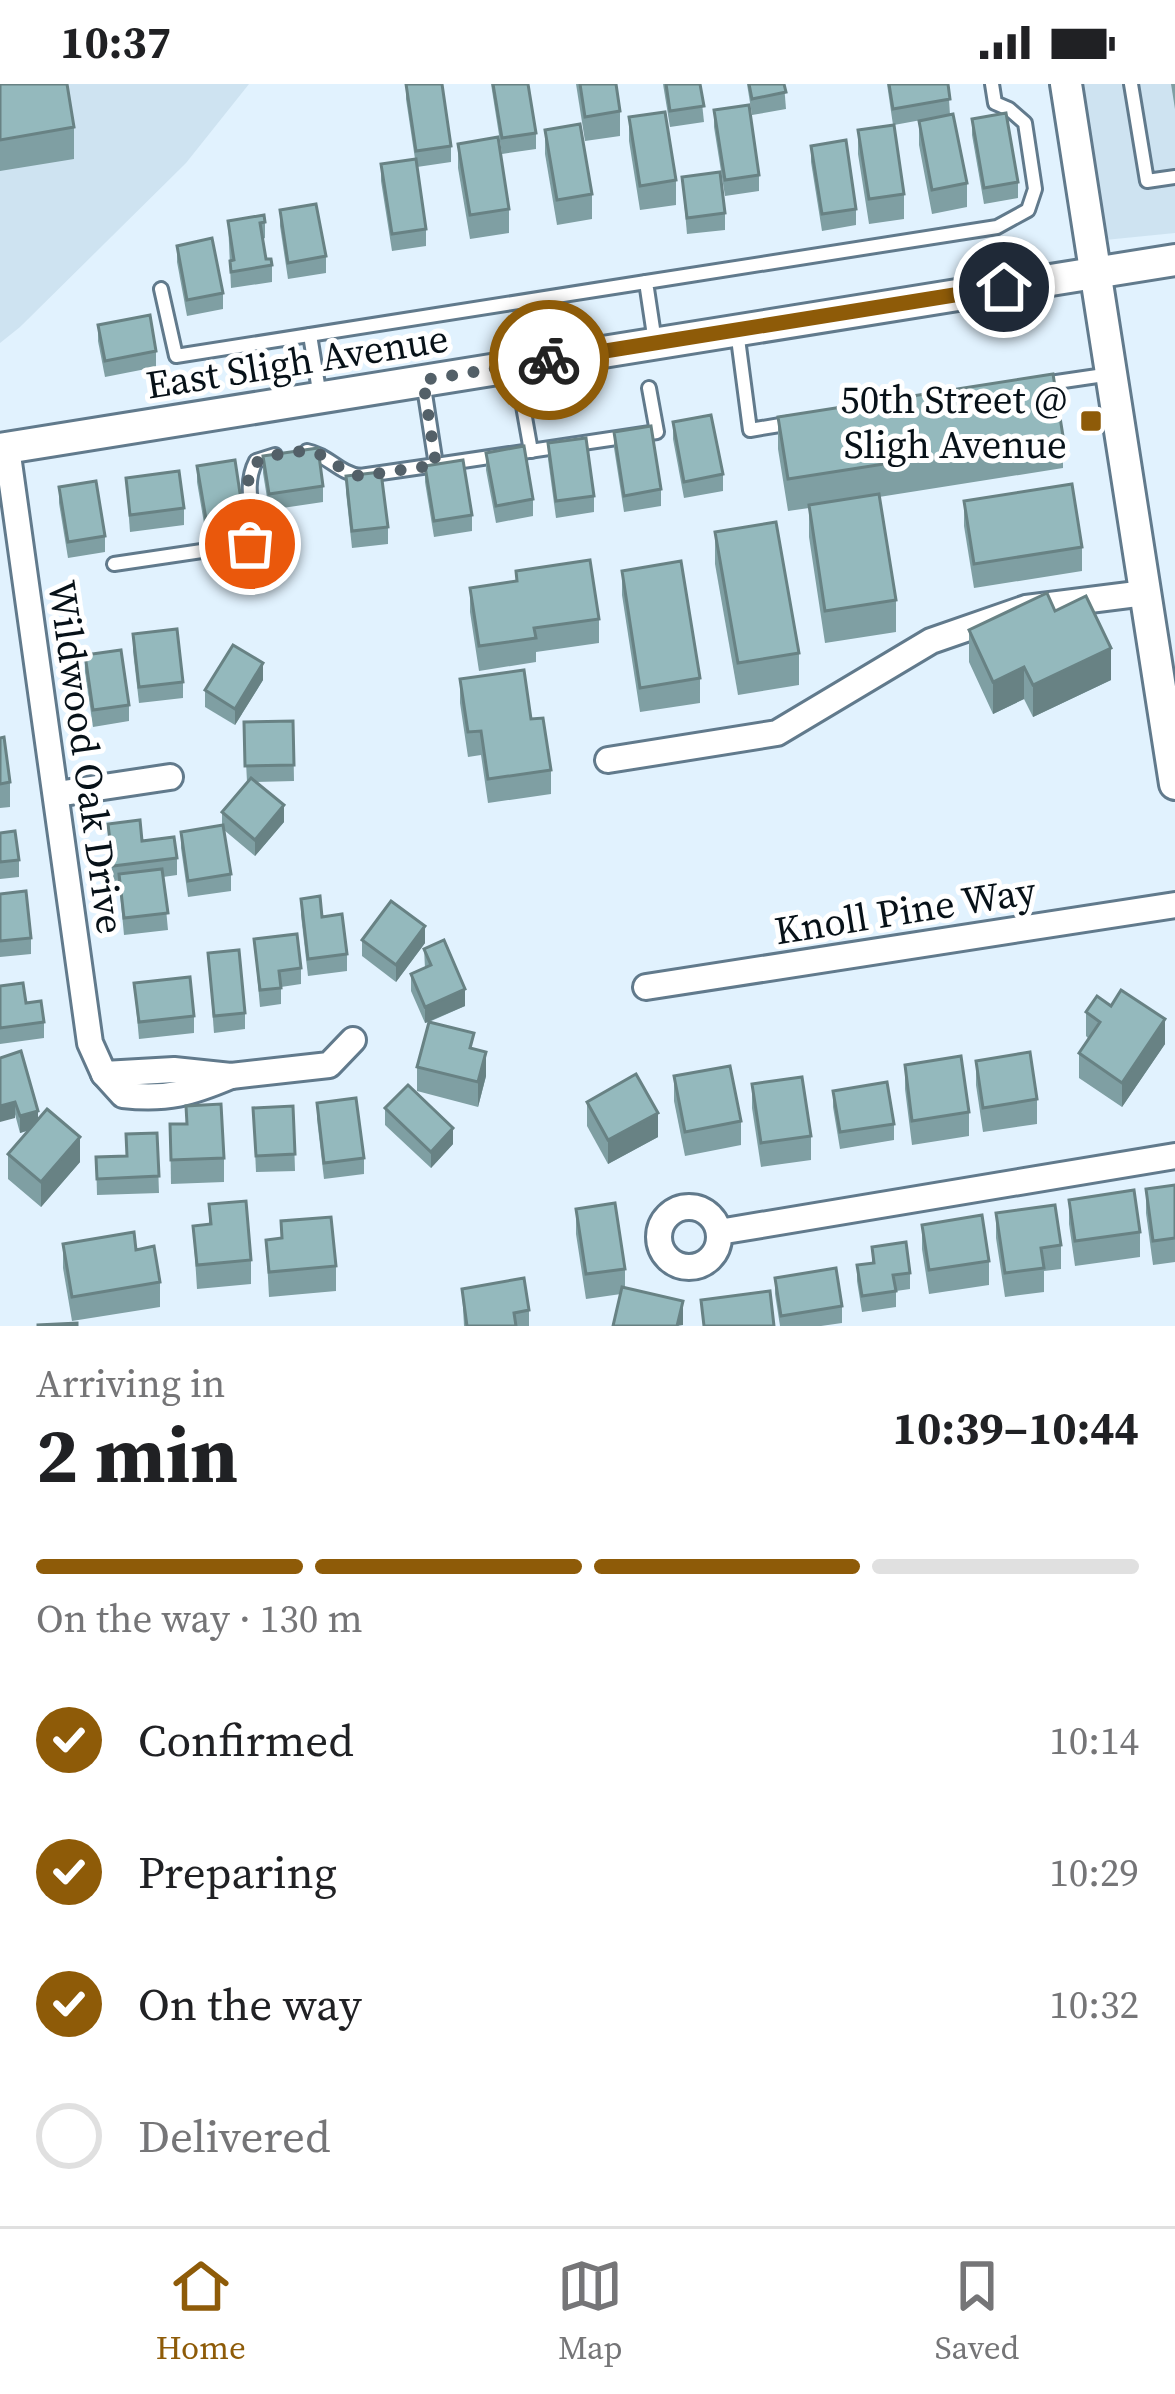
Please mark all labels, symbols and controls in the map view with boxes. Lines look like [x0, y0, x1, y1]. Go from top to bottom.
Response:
text: 10:37 [60, 11, 171, 73]
pin [953, 236, 1055, 338]
icon: home [971, 254, 1037, 320]
courier [489, 300, 609, 420]
street label: East Sligh Avenue [142, 311, 452, 412]
icon: bike [516, 327, 582, 393]
place label: 50th Street @ Sligh Avenue [840, 373, 1067, 471]
marker: 50th Street @ Sligh Avenue [1078, 408, 1104, 434]
pin [199, 493, 301, 595]
icon: bag [217, 511, 283, 577]
street label: Wildwood Oak Drive [35, 577, 138, 937]
street label: Knoll Pine Way [771, 864, 1039, 957]
text: Arriving in [36, 1357, 225, 1410]
text: 10:39–10:44 [893, 1397, 1139, 1459]
text: 2 min [36, 1401, 238, 1508]
text: On the way · 130 m [36, 1592, 363, 1645]
icon: check [36, 1707, 102, 1773]
text: Confirmed [138, 1709, 354, 1771]
text: 10:14 [1049, 1714, 1139, 1767]
icon: check [36, 1839, 102, 1905]
text: Preparing [138, 1841, 337, 1903]
text: 10:29 [1049, 1846, 1139, 1899]
icon: check [36, 1971, 102, 2037]
text: On the way [138, 1973, 362, 2035]
text: 10:32 [1049, 1978, 1139, 2031]
text: Delivered [138, 2105, 330, 2167]
tab: Home [156, 2253, 246, 2370]
tab: Map [557, 2253, 623, 2370]
tab: Saved [935, 2253, 1019, 2370]

